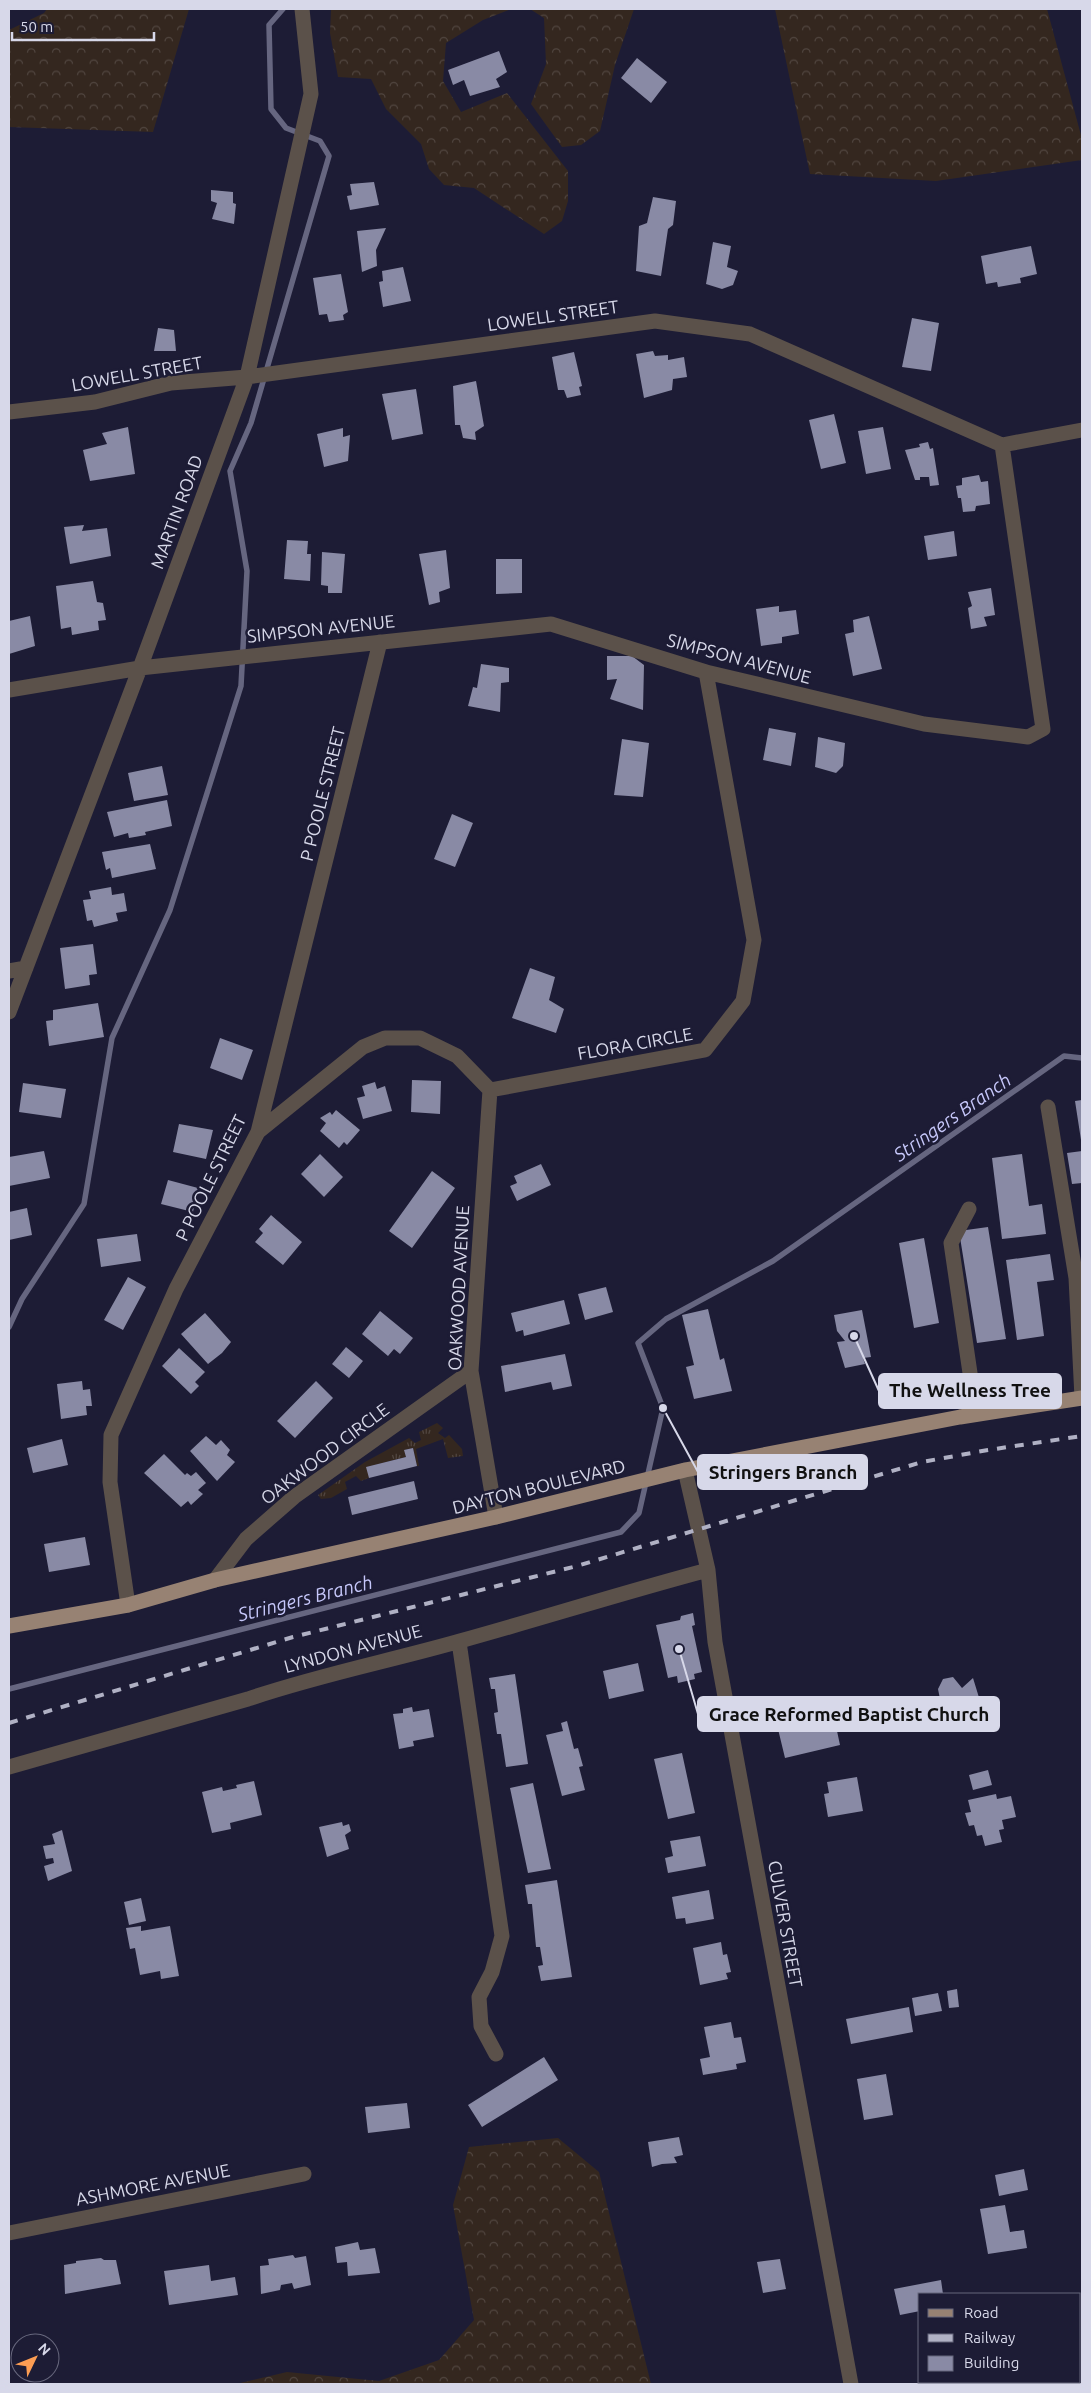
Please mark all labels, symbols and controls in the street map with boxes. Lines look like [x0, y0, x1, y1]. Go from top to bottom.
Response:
scale bar [12, 10, 155, 42]
text: 50 m [20, 18, 53, 35]
street label: LOWELL STREET [486, 296, 620, 334]
street label: LOWELL STREET [70, 352, 204, 394]
street label: MARTIN ROAD [146, 452, 206, 571]
street label: SIMPSON AVENUE [246, 610, 396, 646]
street label: SIMPSON AVENUE [665, 629, 813, 687]
street label: P POOLE STREET [296, 724, 348, 863]
street label: FLORA CIRCLE [576, 1023, 694, 1063]
water label: Stringers Branch [888, 1068, 1015, 1166]
street label: P POOLE STREET [171, 1111, 249, 1244]
street label: OAKWOOD AVENUE [444, 1205, 472, 1371]
callout: The Wellness Tree [879, 1374, 1061, 1408]
text: The Wellness Tree [889, 1379, 1051, 1401]
street label: OAKWOOD CIRCLE [256, 1399, 392, 1508]
street label: DAYTON BOULEVARD [450, 1455, 627, 1517]
callout: Stringers Branch [698, 1455, 867, 1489]
text: Stringers Branch [709, 1461, 857, 1483]
water label: Stringers Branch [234, 1571, 375, 1626]
street label: LYNDON AVENUE [282, 1620, 424, 1676]
callout: Grace Reformed Baptist Church [698, 1697, 999, 1731]
text: Grace Reformed Baptist Church [709, 1703, 989, 1725]
street label: CULVER STREET [765, 1859, 807, 1989]
street label: ASHMORE AVENUE [74, 2159, 232, 2209]
legend [918, 2293, 1081, 2383]
text: Road [964, 2304, 999, 2321]
text: Railway [964, 2329, 1015, 2346]
north arrow [10, 2333, 60, 2383]
text: N [35, 2340, 54, 2358]
text: Building [964, 2354, 1019, 2371]

